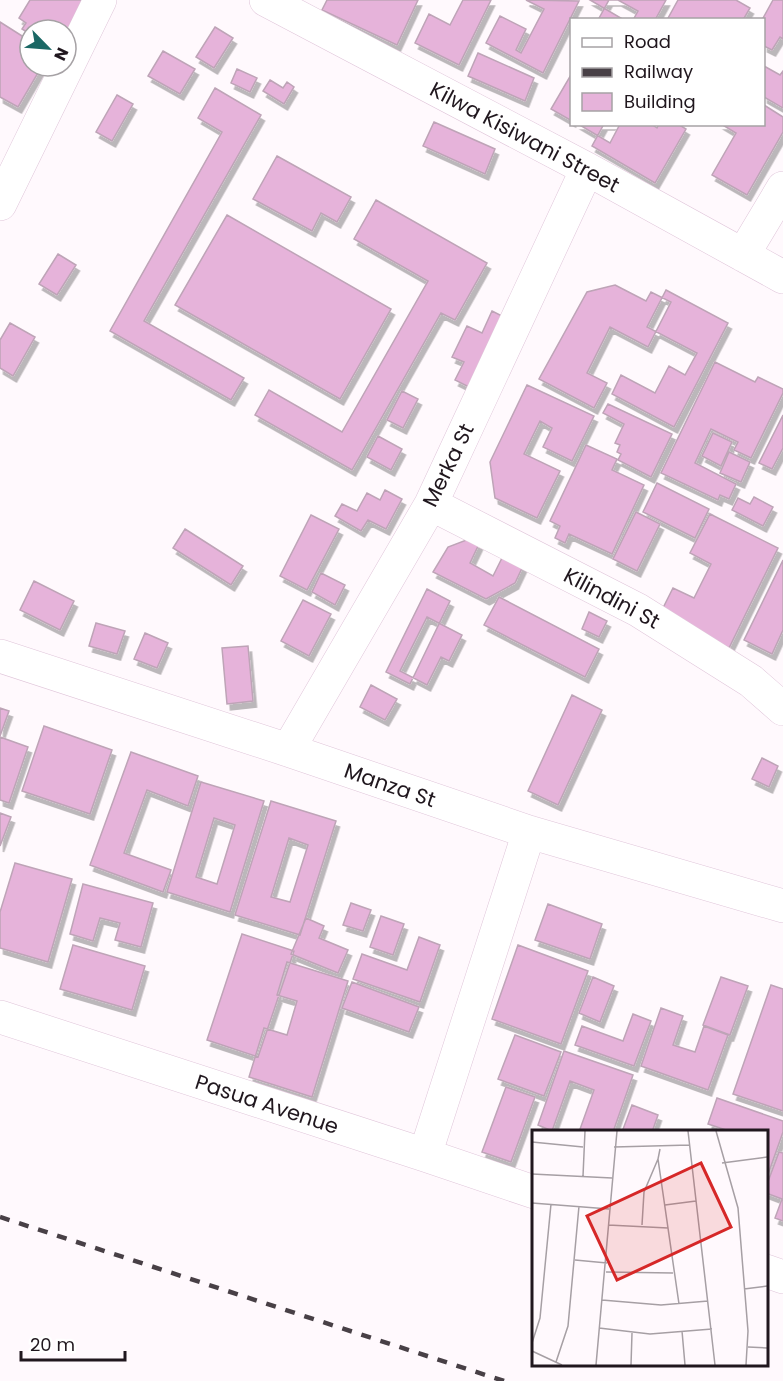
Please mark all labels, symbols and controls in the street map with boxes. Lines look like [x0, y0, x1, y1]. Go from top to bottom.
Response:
north arrow [18, 18, 78, 78]
legend [570, 18, 765, 126]
text: Road [624, 29, 671, 54]
text: N [48, 44, 74, 64]
text: Railway [624, 59, 693, 84]
street label: Kilwa Kisiwani Street [425, 75, 625, 199]
text: Building [624, 89, 696, 114]
street label: Merka St [415, 418, 481, 512]
street label: Kilindini St [559, 561, 665, 635]
street label: Manza St [340, 756, 440, 814]
street label: Pasua Avenue [191, 1067, 343, 1141]
inset map [532, 1130, 768, 1366]
scale bar [21, 1324, 124, 1362]
text: 20 m [30, 1332, 75, 1357]

